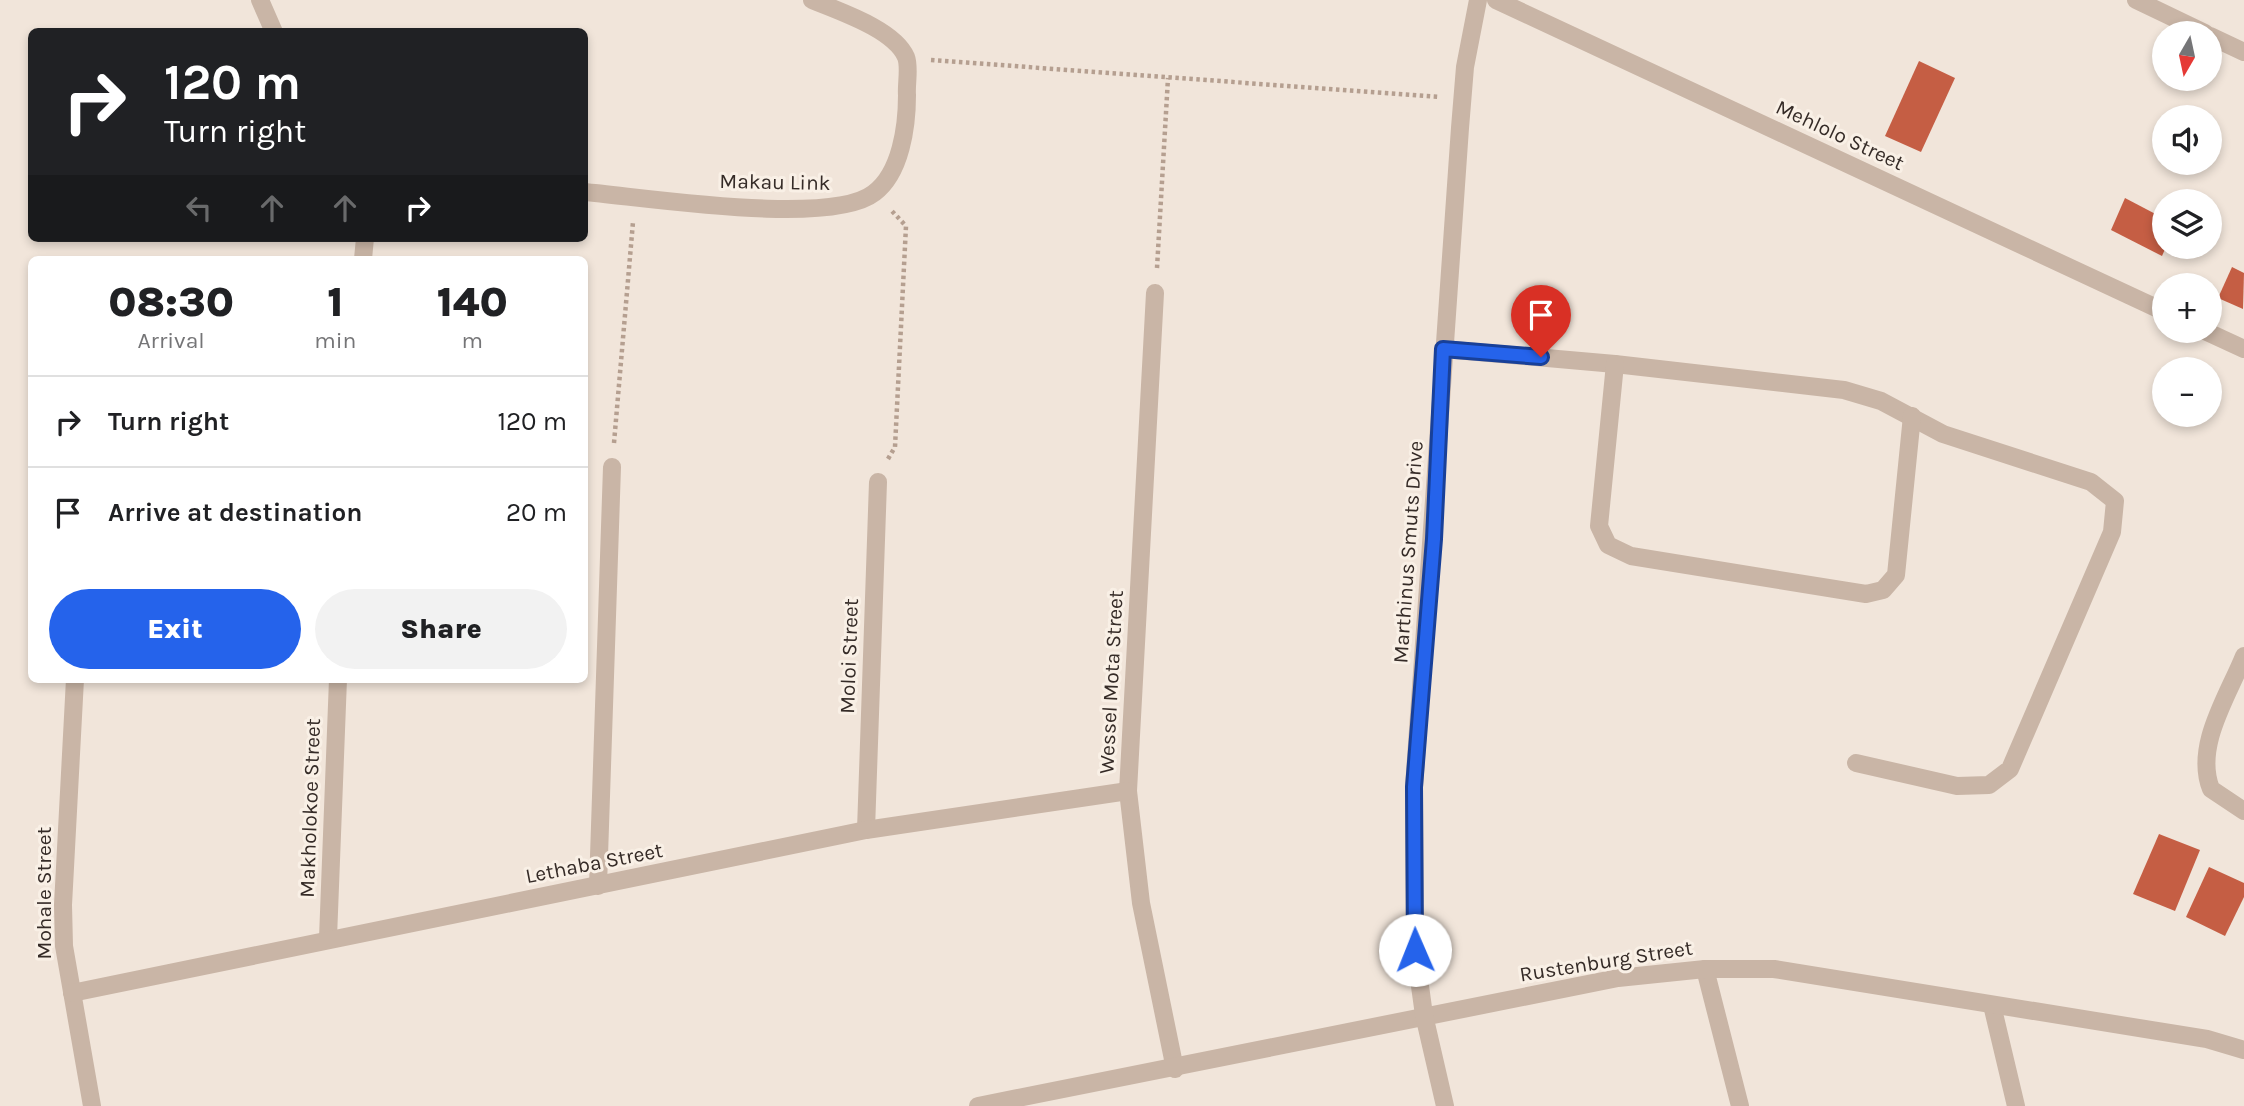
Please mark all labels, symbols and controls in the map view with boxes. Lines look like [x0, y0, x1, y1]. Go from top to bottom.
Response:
north arrow [2152, 21, 2222, 91]
map controls [2152, 21, 2222, 427]
text: 120 m [164, 54, 301, 111]
icon: right [49, 56, 140, 147]
street label: Mehlolo Street [1772, 95, 1908, 175]
button: sound [2152, 105, 2222, 175]
text: Turn right [164, 113, 306, 150]
street label: Makau Link [719, 169, 831, 195]
icon: left [180, 189, 218, 227]
icon: ahead [253, 189, 291, 227]
icon: ahead [326, 189, 364, 227]
icon: right [399, 189, 437, 227]
button: layers [2152, 189, 2222, 259]
button: + [2152, 273, 2222, 343]
text: 08:30 [108, 277, 234, 327]
text: 1 [327, 277, 343, 327]
text: 140 [437, 277, 508, 327]
pin [1511, 285, 1571, 357]
icon: arrive [1522, 296, 1560, 334]
text: Arrival [137, 327, 205, 354]
text: min [314, 327, 356, 354]
text: m [461, 327, 483, 354]
button: − [2152, 357, 2222, 427]
icon: right [49, 403, 87, 441]
text: Turn right [108, 406, 229, 437]
text: 120 m [497, 406, 567, 437]
street label: Marthinus Smuts Drive [1388, 440, 1428, 664]
icon: arrive [49, 494, 87, 532]
text: Arrive at destination [108, 497, 362, 528]
text: 20 m [506, 497, 567, 528]
button: Exit [49, 589, 301, 669]
button: Share [315, 589, 567, 669]
street label: Wessel Mota Street [1094, 589, 1128, 774]
street label: Moloi Street [835, 598, 863, 714]
street label: Makholokoe Street [295, 718, 325, 898]
street label: Mohale Street [32, 827, 56, 959]
street label: Lethaba Street [523, 838, 665, 888]
position arrow [1378, 913, 1452, 987]
street label: Rustenburg Street [1518, 935, 1694, 987]

